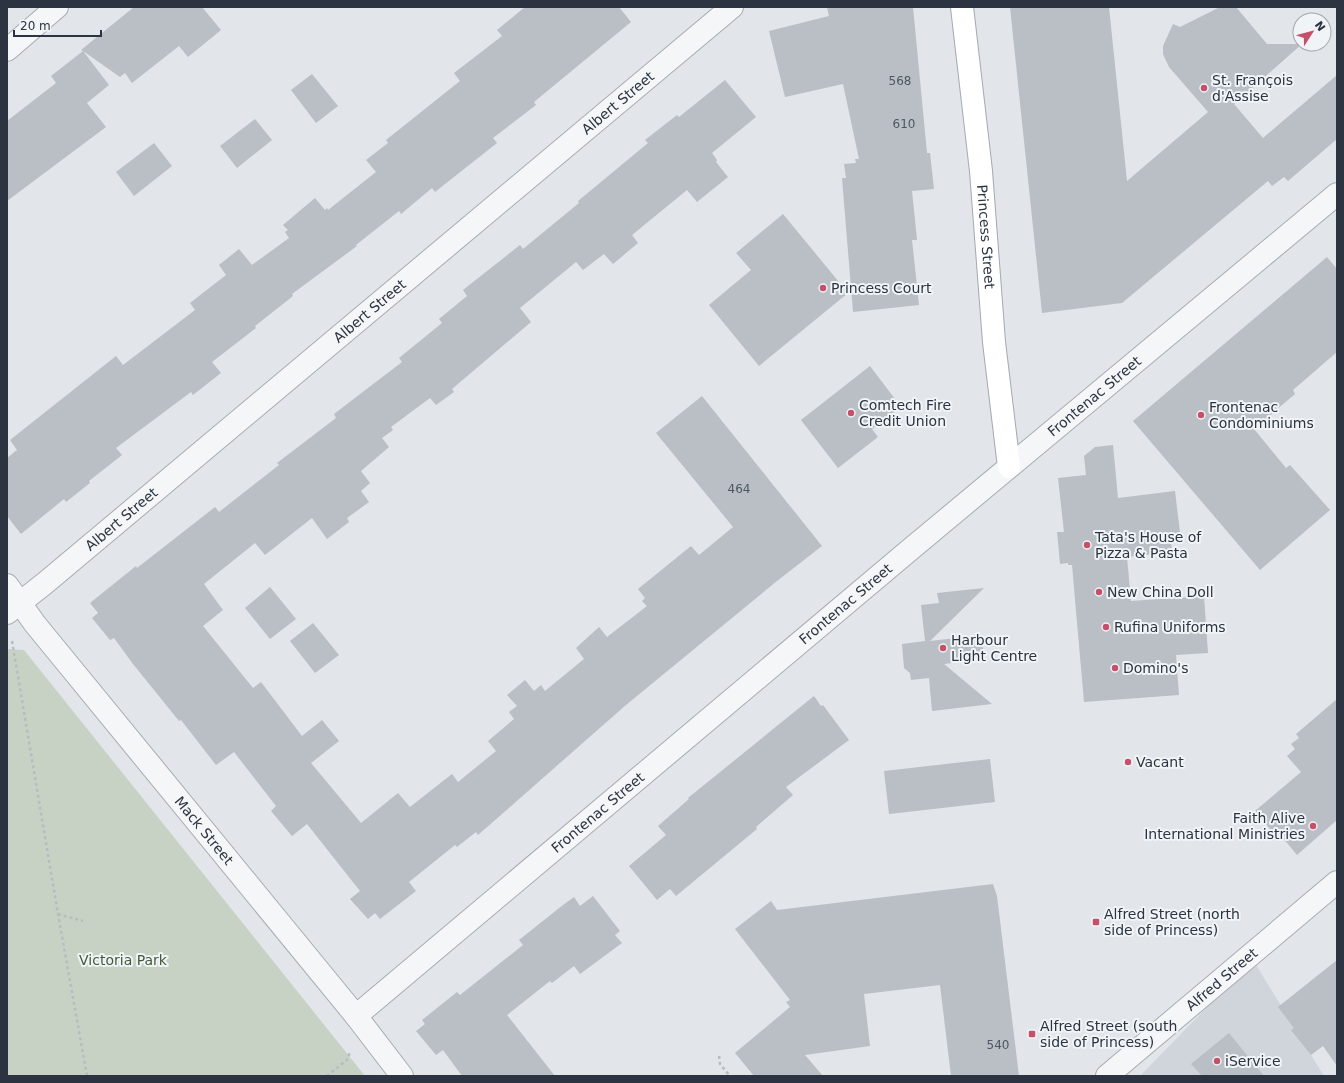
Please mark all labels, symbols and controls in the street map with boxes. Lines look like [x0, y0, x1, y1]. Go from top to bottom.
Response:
scale bar [14, 12, 101, 38]
north arrow [1292, 12, 1332, 52]
text: 20 m [20, 19, 51, 33]
text: N [1312, 19, 1328, 34]
street label: Albert Street [579, 68, 658, 138]
place label: St. François d'Assise [1212, 72, 1293, 104]
house number: 568 [889, 74, 911, 88]
marker: St. François d'Assise [1199, 83, 1209, 93]
house number: 610 [893, 117, 915, 131]
street label: Princess Street [974, 184, 998, 290]
street label: Albert Street [330, 276, 409, 346]
place label: Princess Court [831, 280, 932, 296]
marker: Princess Court [818, 283, 828, 293]
street label: Frontenac Street [1044, 352, 1144, 440]
place label: Comtech Fire Credit Union [859, 397, 951, 429]
place label: Frontenac Condominiums [1209, 399, 1314, 431]
marker: Comtech Fire Credit Union [846, 408, 856, 418]
marker: Frontenac Condominiums [1196, 410, 1206, 420]
house number: 464 [728, 482, 750, 496]
street label: Albert Street [82, 484, 161, 554]
place label: Tata's House of Pizza & Pasta [1094, 529, 1202, 561]
marker: Tata's House of Pizza & Pasta [1082, 540, 1092, 550]
street label: Frontenac Street [796, 560, 896, 647]
place label: New China Doll [1107, 584, 1214, 600]
marker: New China Doll [1094, 587, 1104, 597]
place label: Rufina Uniforms [1114, 619, 1226, 635]
marker: Rufina Uniforms [1101, 622, 1111, 632]
place label: Harbour Light Centre [951, 632, 1037, 664]
marker: Harbour Light Centre [938, 643, 948, 653]
place label: Domino's [1123, 660, 1188, 676]
marker: Domino's [1110, 663, 1120, 673]
place label: Vacant [1136, 754, 1184, 770]
marker: Vacant [1123, 757, 1133, 767]
street label: Frontenac Street [548, 769, 648, 856]
street label: Mack Street [171, 793, 237, 868]
place label: Faith Alive International Ministries [1144, 810, 1305, 842]
marker: Faith Alive International Ministries [1308, 821, 1318, 831]
place label: Alfred Street (north side of Princess) [1104, 906, 1240, 938]
marker: Alfred Street (north side of Princess) [1091, 917, 1101, 927]
street label: Alfred Street [1183, 944, 1261, 1014]
park label: Victoria Park [79, 952, 168, 968]
place label: Alfred Street (south side of Princess) [1040, 1018, 1177, 1050]
marker: Alfred Street (south side of Princess) [1027, 1029, 1037, 1039]
house number: 540 [987, 1038, 1009, 1052]
place label: iService [1225, 1053, 1281, 1069]
marker: iService [1212, 1056, 1222, 1066]

